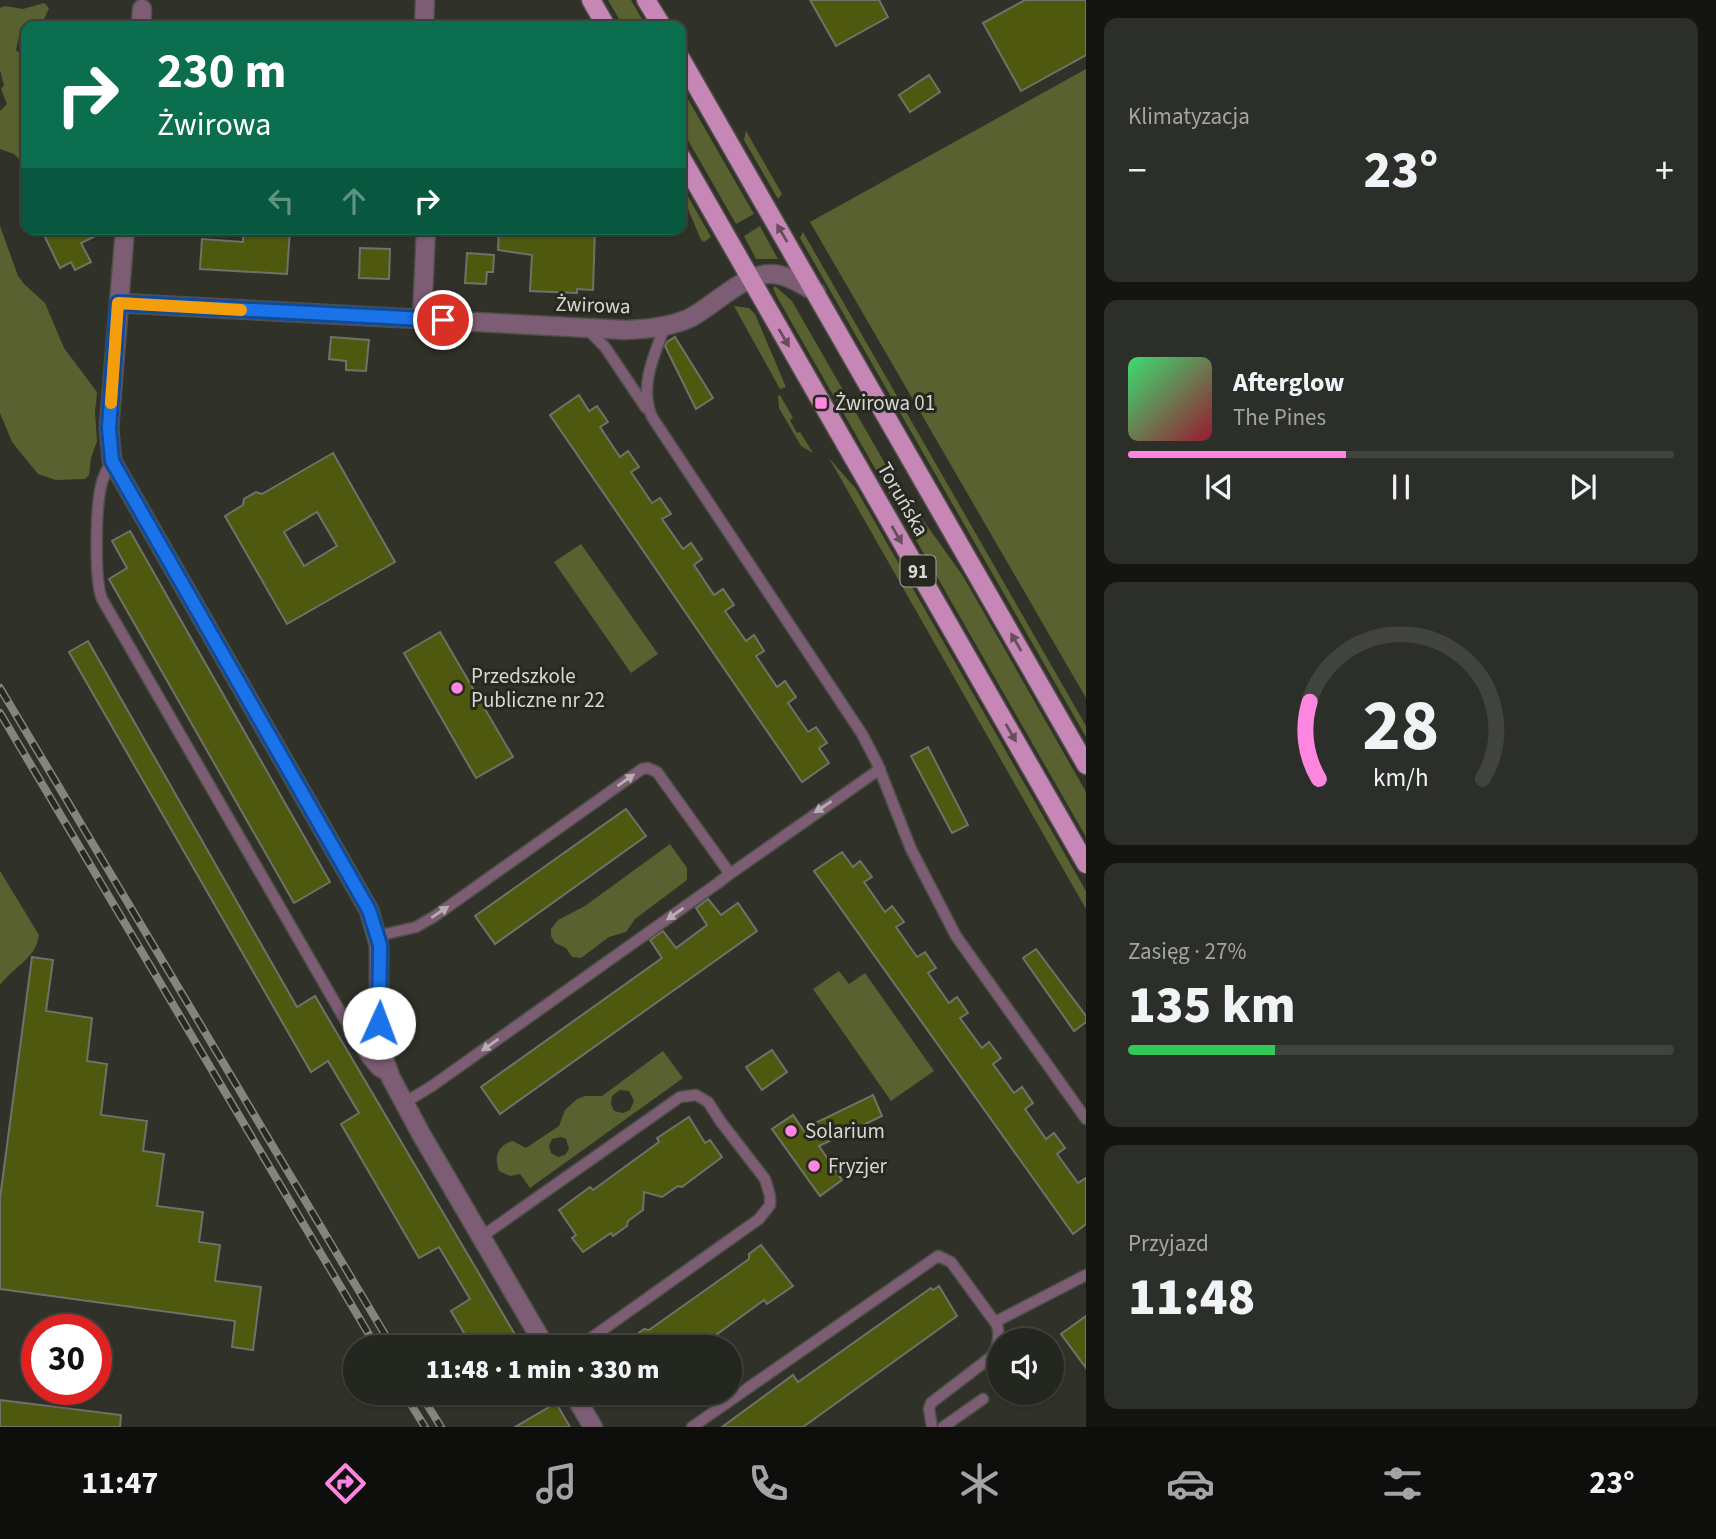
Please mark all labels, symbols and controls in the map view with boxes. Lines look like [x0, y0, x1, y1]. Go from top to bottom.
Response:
text: 230 m [157, 37, 286, 107]
icon: right [42, 49, 133, 140]
text: Klimatyzacja [1128, 100, 1250, 133]
text: Żwirowa [157, 102, 271, 148]
text: 23° [1364, 134, 1438, 208]
text: − [1128, 144, 1147, 198]
text: + [1655, 144, 1674, 198]
icon: left [262, 182, 300, 220]
icon: ahead [335, 182, 373, 220]
icon: right [408, 182, 446, 220]
one-way arrow [776, 223, 788, 242]
street label: Żwirowa [555, 289, 631, 321]
pin [413, 290, 473, 350]
icon: arrive [424, 301, 462, 339]
one-way arrow [778, 328, 790, 348]
text: Afterglow [1233, 364, 1344, 401]
place label: Żwirowa 01 [835, 388, 935, 418]
marker: Żwirowa 01 [813, 395, 829, 411]
text: The Pines [1233, 401, 1326, 434]
street label: Toruńska [870, 456, 936, 542]
icon: previous [1200, 468, 1238, 506]
icon: pause [1382, 468, 1420, 506]
icon: next [1564, 468, 1602, 506]
one-way arrow [891, 526, 904, 545]
road number: 91 [900, 556, 936, 586]
one-way arrow [1010, 632, 1022, 651]
place label: Przedszkole Publiczne nr 22 [471, 661, 605, 715]
text: 28 [1363, 675, 1439, 779]
marker: Przedszkole Publiczne nr 22 [449, 680, 465, 696]
one-way arrow [1005, 723, 1017, 742]
text: km/h [1373, 760, 1429, 796]
one-way arrow [617, 773, 635, 787]
one-way arrow [814, 800, 832, 814]
one-way arrow [431, 906, 450, 919]
one-way arrow [666, 907, 684, 921]
text: Zasięg · 27% [1128, 935, 1246, 968]
text: 135 km [1128, 969, 1296, 1043]
position arrow [342, 986, 416, 1060]
one-way arrow [481, 1038, 499, 1052]
place label: Solarium [805, 1116, 885, 1146]
marker: Solarium [783, 1123, 799, 1139]
place label: Fryzjer [828, 1151, 888, 1181]
marker: Fryzjer [806, 1158, 822, 1174]
text: Przyjazd [1128, 1227, 1209, 1260]
text: 11:48 [1128, 1261, 1255, 1335]
speed limit sign: 30 [21, 1314, 112, 1405]
map controls [987, 1328, 1064, 1405]
button: sound [987, 1328, 1064, 1405]
text: 11:48 · 1 min · 330 m [426, 1351, 659, 1388]
icon: directions [321, 1459, 370, 1508]
icon: music [532, 1459, 581, 1508]
icon: phone [744, 1459, 793, 1508]
icon: climate [955, 1459, 1004, 1508]
icon: car [1166, 1459, 1215, 1508]
icon: filters [1378, 1459, 1427, 1508]
text: 11:47 [81, 1460, 158, 1506]
text: 23° [1589, 1460, 1635, 1506]

